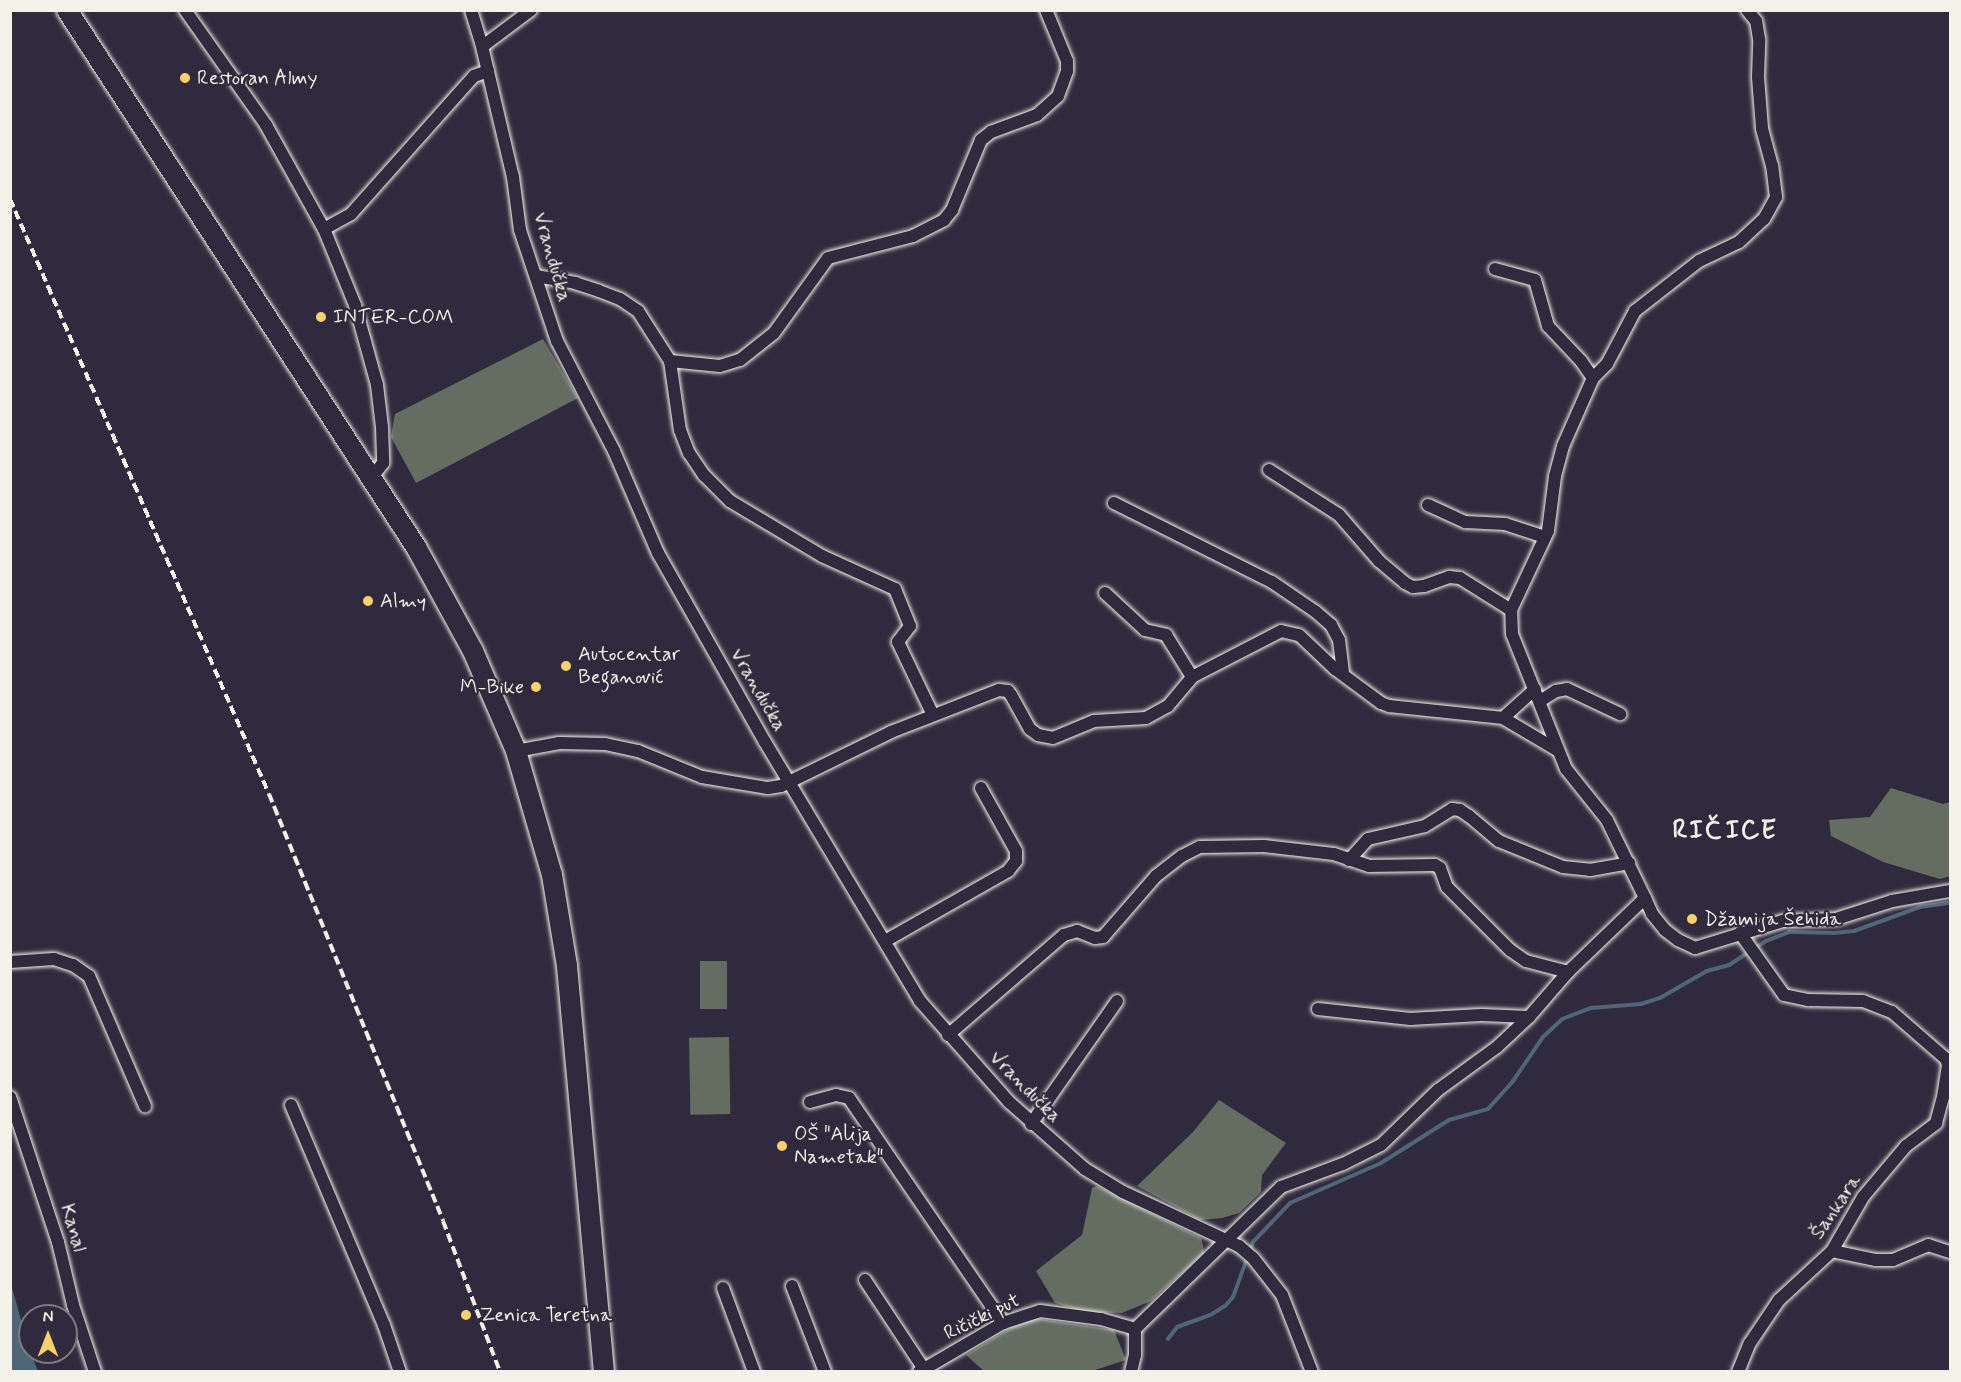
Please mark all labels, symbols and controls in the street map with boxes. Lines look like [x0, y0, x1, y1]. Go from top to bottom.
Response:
place label: Restoran Almy [197, 66, 321, 90]
marker: Restoran Almy [178, 71, 192, 85]
street label: Vrandučka [528, 209, 576, 305]
place label: INTER-COM [333, 305, 454, 329]
marker: INTER-COM [314, 310, 328, 324]
place label: Almy [380, 589, 426, 613]
marker: Almy [361, 594, 375, 608]
place label: Autocentar Beganović [578, 642, 680, 689]
street label: Vrandučka [725, 644, 791, 736]
marker: Autocentar Beganović [559, 659, 573, 673]
place label: M-Bike [460, 675, 524, 699]
marker: M-Bike [529, 680, 543, 694]
district label: RIČICE [1671, 816, 1779, 848]
place label: Džamija Šehida [1704, 907, 1841, 931]
marker: Džamija Šehida [1685, 912, 1699, 926]
street label: Vrandučka [984, 1046, 1066, 1128]
place label: OŠ "Alija Nametak" [794, 1122, 883, 1169]
marker: OŠ "Alija Nametak" [775, 1139, 789, 1153]
street label: Šankara [1806, 1170, 1866, 1244]
street label: Kanal [55, 1201, 91, 1255]
street label: Ričički put [940, 1288, 1024, 1346]
place label: Zenica Teretna [480, 1303, 612, 1327]
north arrow [18, 1304, 78, 1364]
marker: Zenica Teretna [457, 1306, 475, 1324]
text: N [43, 1307, 53, 1328]

